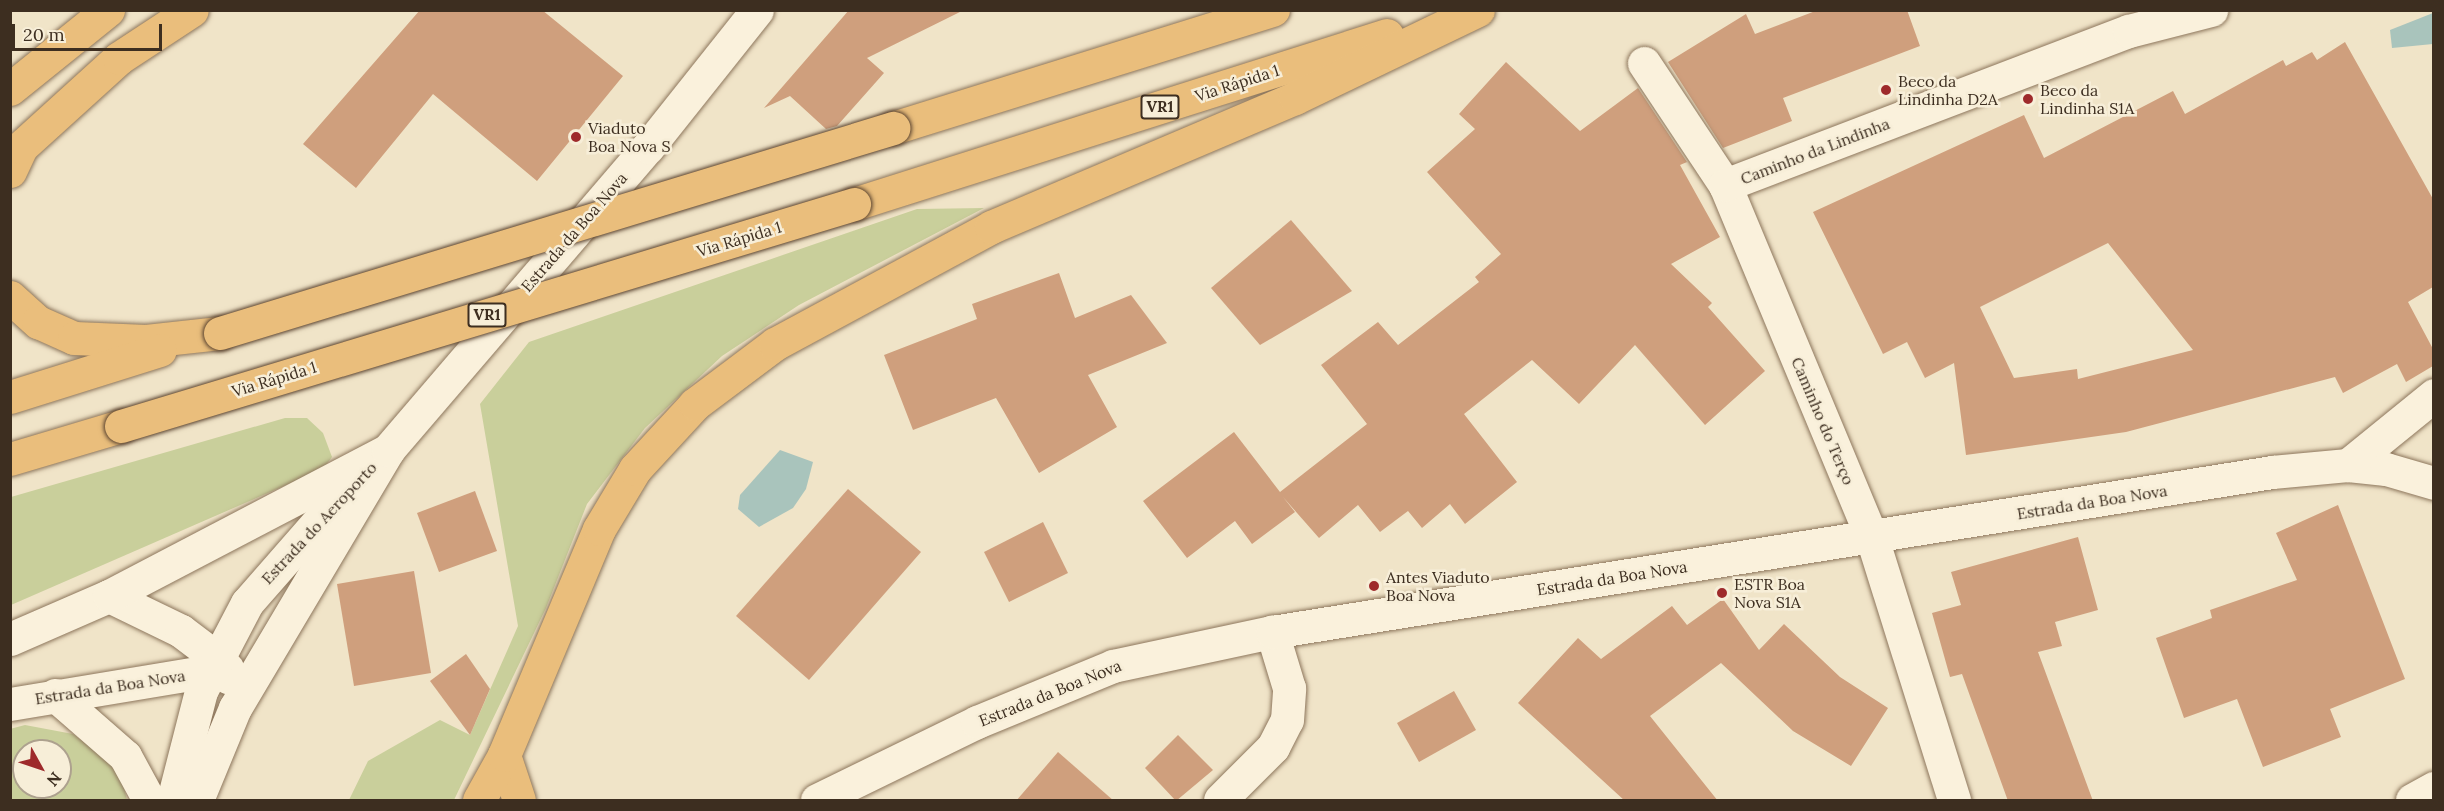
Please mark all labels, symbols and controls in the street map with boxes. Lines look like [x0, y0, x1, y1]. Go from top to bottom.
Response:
scale bar [15, 12, 165, 50]
text: 20 m [23, 23, 65, 46]
street label: Via Rápida 1 [1192, 60, 1282, 106]
place label: Beco da Lindinha D2A [1898, 71, 1998, 109]
place label: Beco da Lindinha S1A [2040, 80, 2134, 118]
marker: Beco da Lindinha D2A [1879, 83, 1893, 97]
marker: Beco da Lindinha S1A [2021, 92, 2035, 106]
road number: VR1 [1140, 95, 1180, 119]
street label: Caminho da Lindinha [1738, 114, 1892, 188]
place label: Viaduto Boa Nova S [588, 118, 671, 156]
marker: Viaduto Boa Nova S [569, 130, 583, 144]
street label: Estrada da Boa Nova [517, 168, 631, 296]
street label: Via Rápida 1 [694, 217, 784, 261]
road number: VR1 [468, 303, 506, 327]
street label: Caminho do Terço [1787, 354, 1859, 488]
street label: Via Rápida 1 [229, 357, 319, 401]
street label: Estrada do Aeroporto [257, 458, 381, 588]
street label: Estrada da Boa Nova [2015, 481, 2169, 523]
street label: Estrada da Boa Nova [1535, 557, 1689, 599]
place label: Antes Viaduto Boa Nova [1386, 567, 1490, 605]
place label: ESTR Boa Nova S1A [1734, 574, 1805, 612]
marker: Antes Viaduto Boa Nova [1367, 579, 1381, 593]
marker: ESTR Boa Nova S1A [1715, 586, 1729, 600]
street label: Estrada da Boa Nova [976, 656, 1124, 730]
street label: Estrada da Boa Nova [33, 666, 187, 708]
north arrow [12, 739, 72, 799]
text: N [43, 768, 66, 790]

